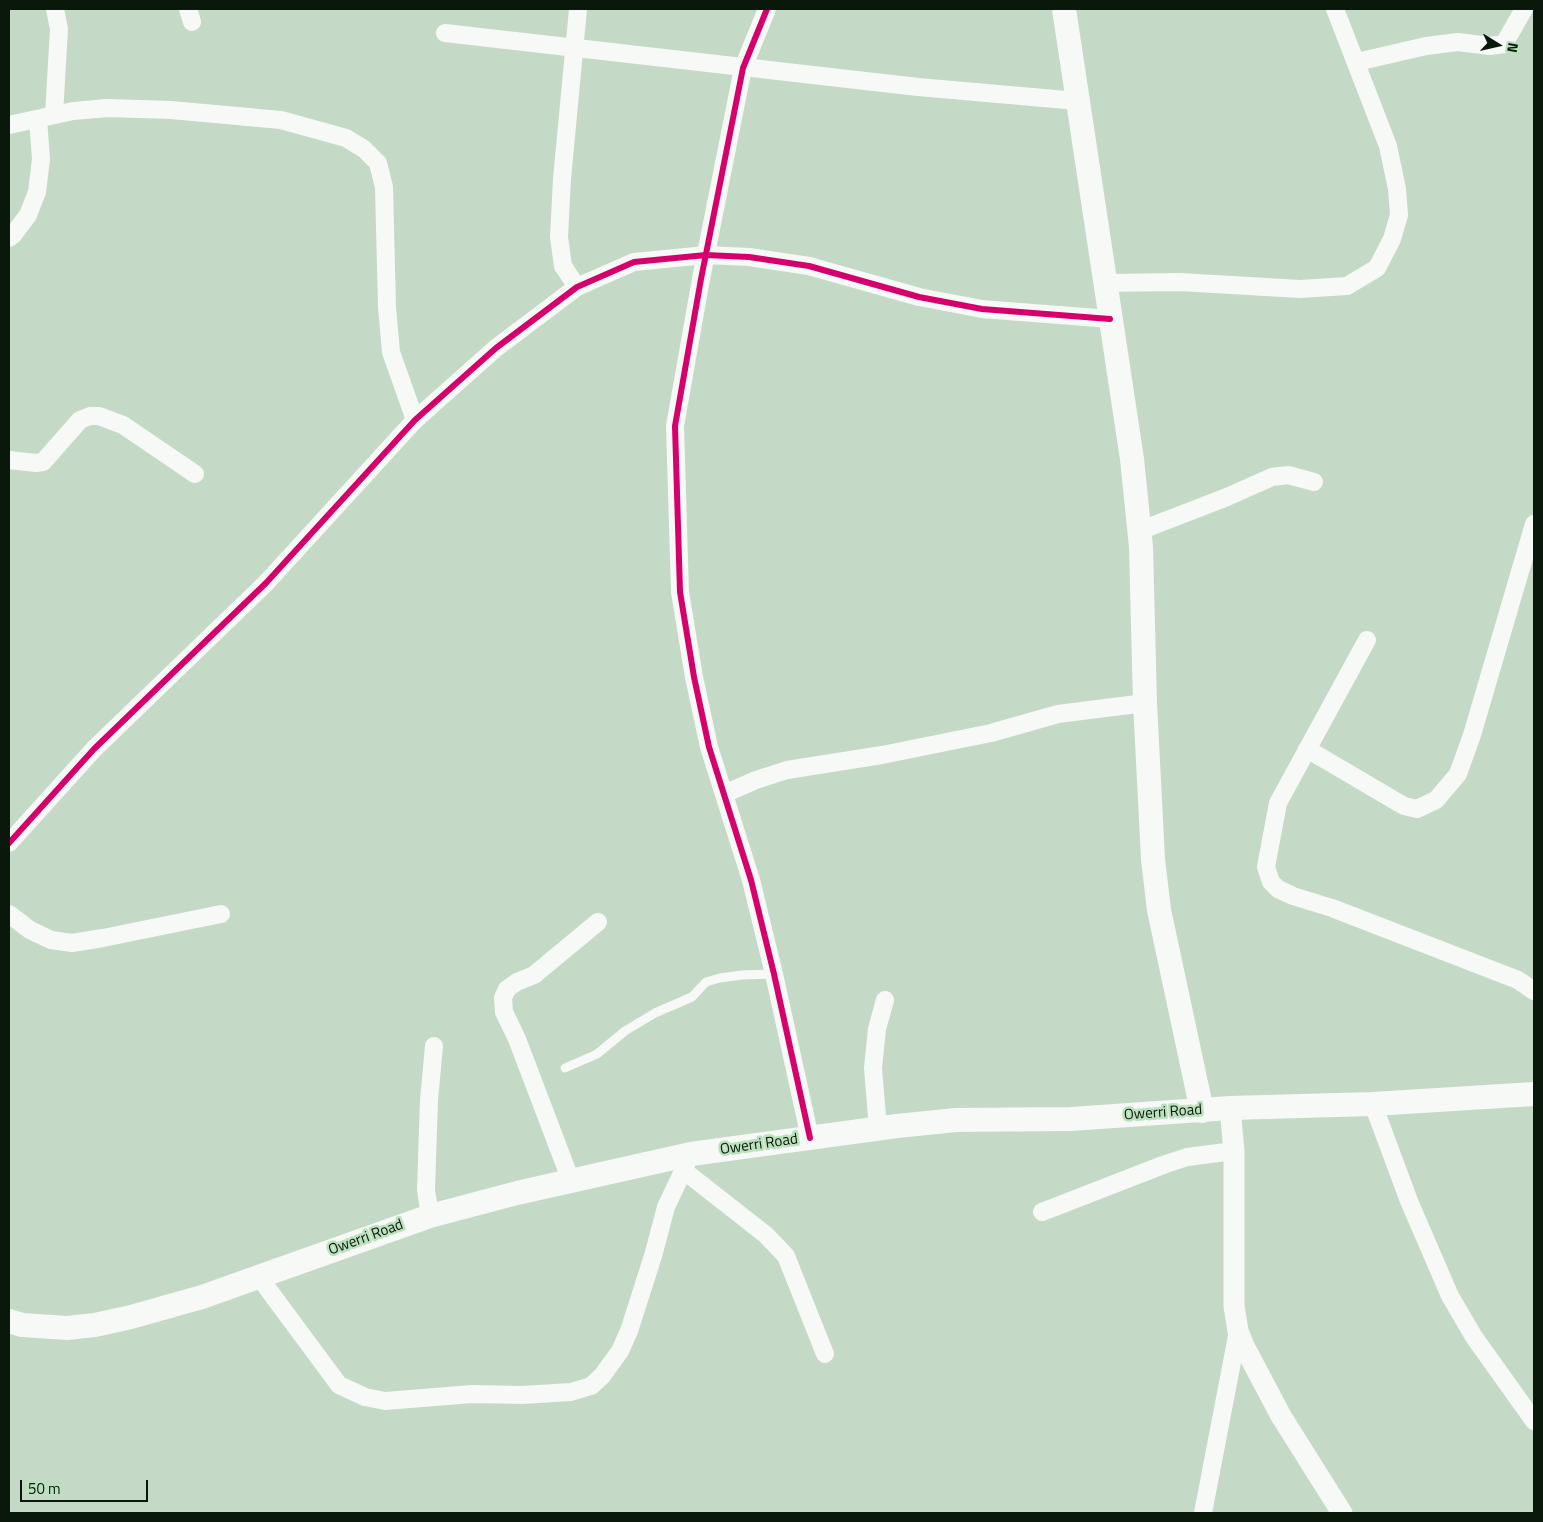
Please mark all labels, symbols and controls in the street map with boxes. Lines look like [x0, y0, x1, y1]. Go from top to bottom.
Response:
north arrow [1473, 20, 1523, 70]
text: N [1502, 41, 1524, 54]
street label: Owerri Road [1123, 1101, 1203, 1125]
street label: Owerri Road [719, 1131, 799, 1159]
street label: Owerri Road [326, 1216, 406, 1260]
scale bar [22, 1470, 150, 1502]
text: 50 m [28, 1477, 61, 1500]

